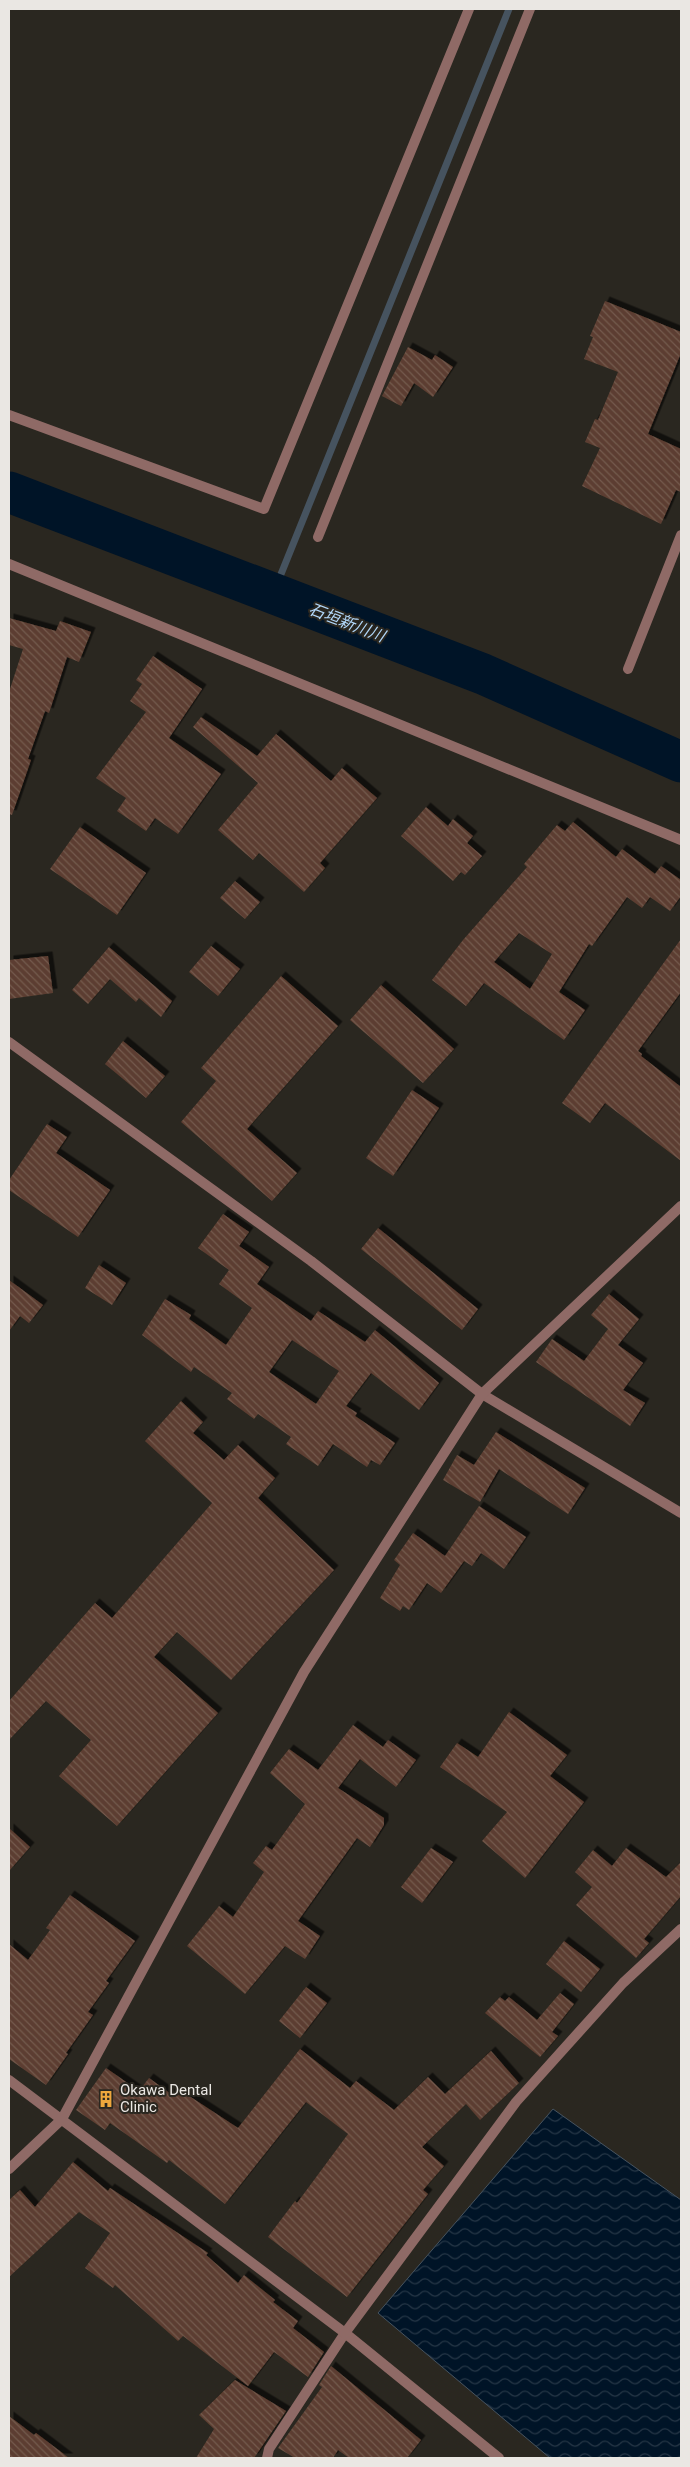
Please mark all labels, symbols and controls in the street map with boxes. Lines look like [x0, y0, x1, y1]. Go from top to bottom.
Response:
water label: 石垣新川川 [306, 599, 389, 646]
place label: Okawa Dental Clinic [120, 2081, 212, 2116]
building icon: Okawa Dental Clinic [96, 2089, 116, 2109]

